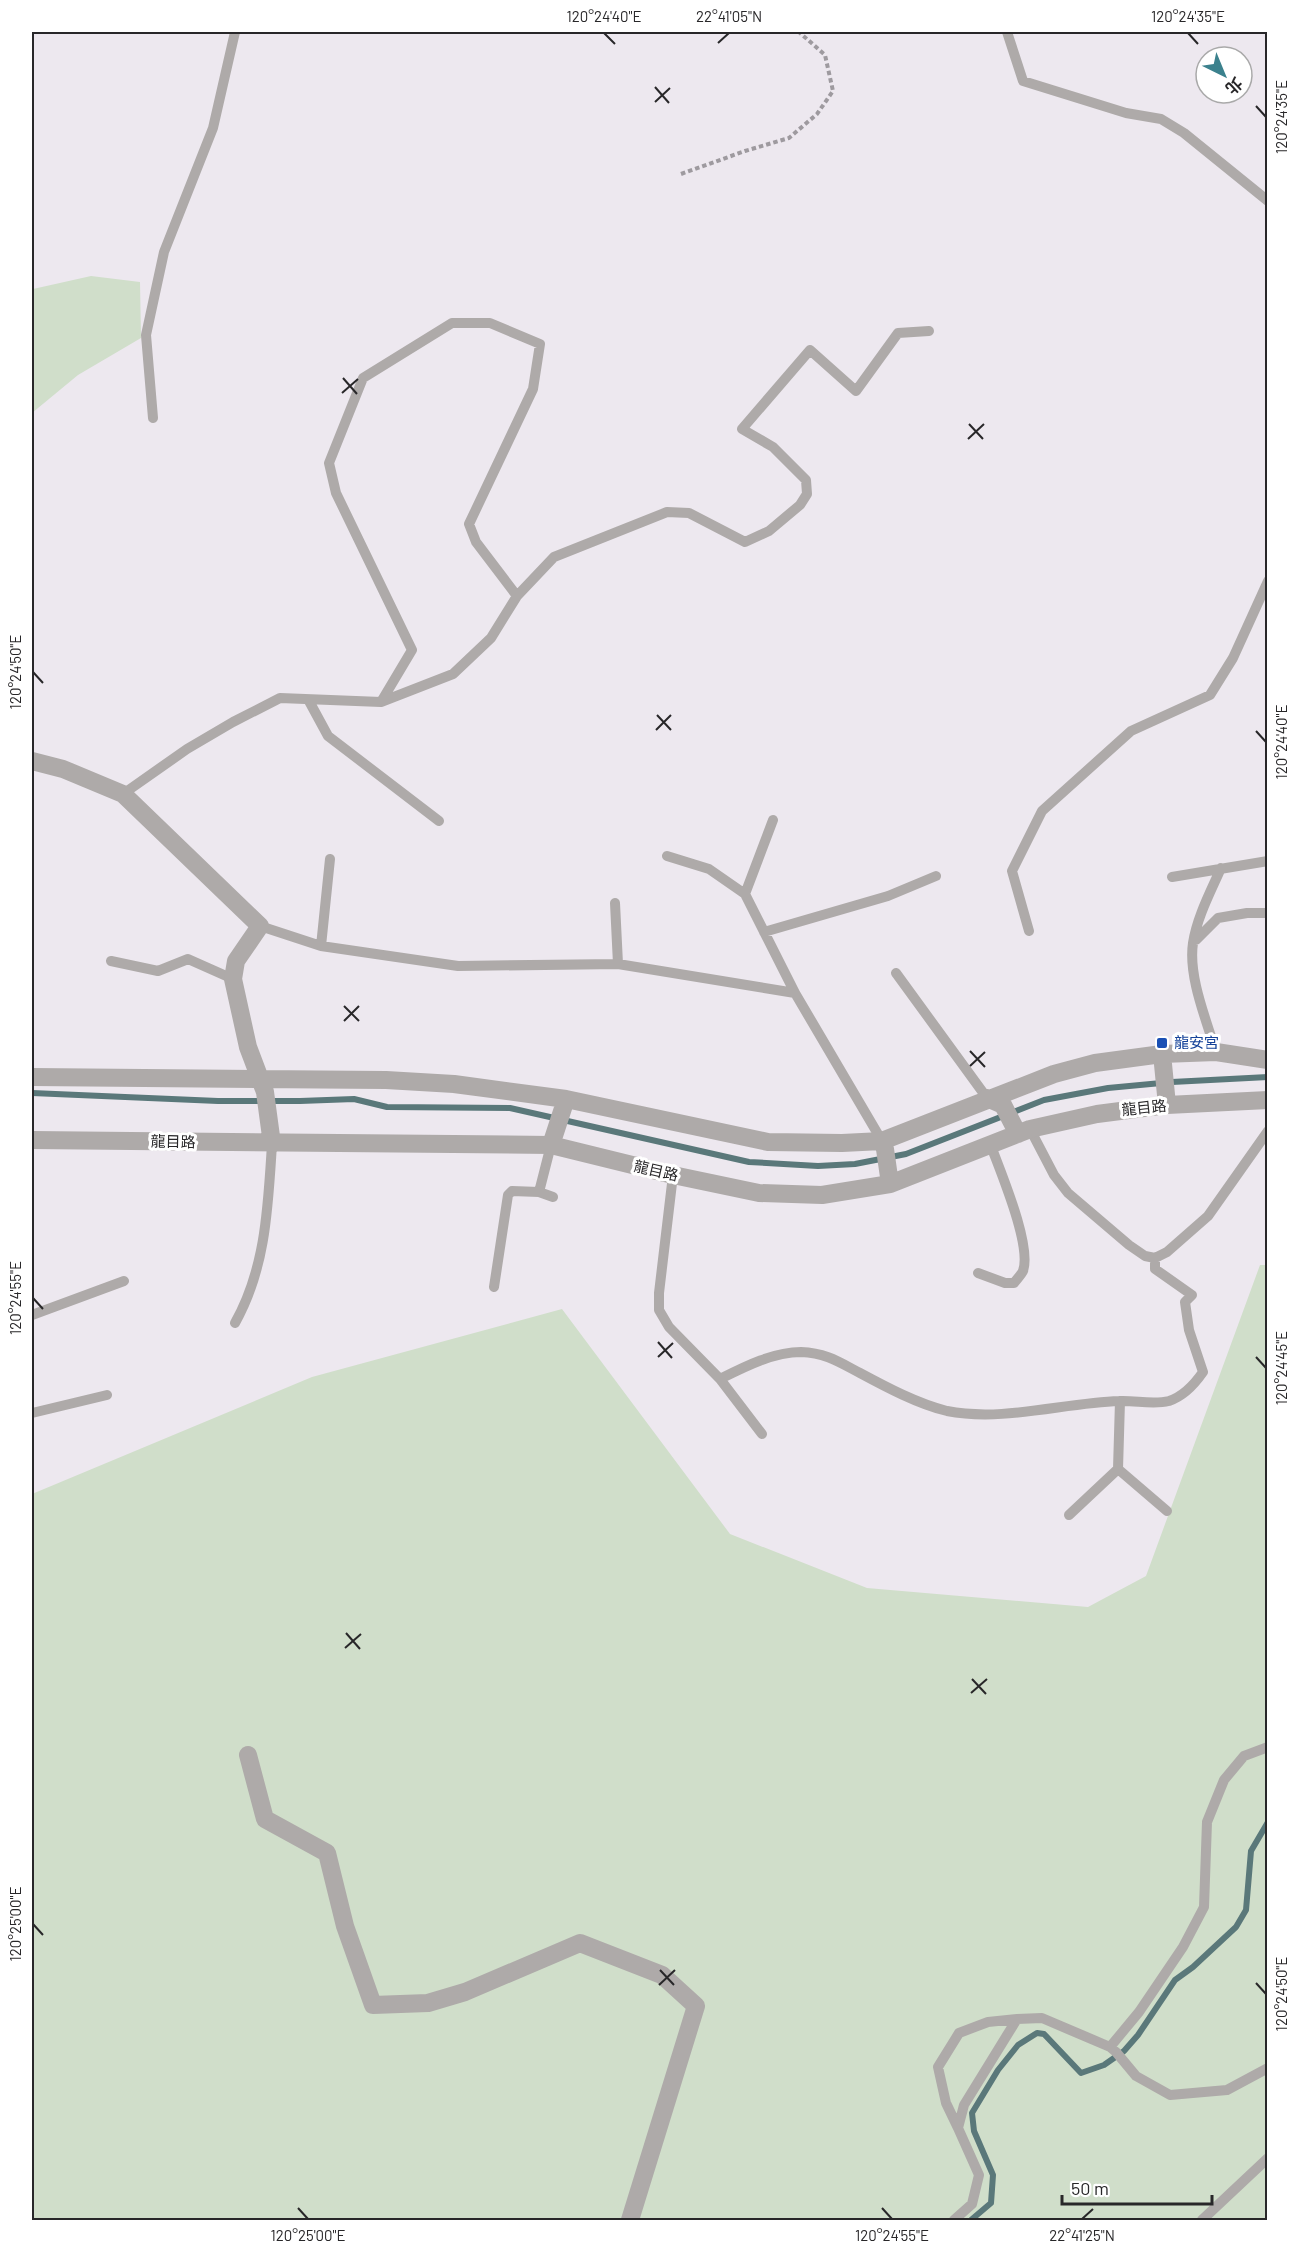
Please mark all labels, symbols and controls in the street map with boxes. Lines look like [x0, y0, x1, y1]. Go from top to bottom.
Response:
text: 120°24'40"E [566, 7, 642, 25]
text: 22°41'05"N [696, 7, 762, 25]
text: 120°24'35"E [1151, 7, 1225, 25]
north arrow [1194, 45, 1254, 105]
text: 北 [1222, 74, 1247, 99]
text: 120°24'35"E [1272, 80, 1290, 154]
text: 120°24'50"E [6, 635, 24, 709]
text: 120°24'40"E [1272, 704, 1290, 780]
place label: 龍安宮 [1174, 1033, 1219, 1051]
marker: 龍安宮 [1155, 1036, 1169, 1050]
street label: 龍目路 [1121, 1096, 1167, 1118]
street label: 龍目路 [150, 1132, 196, 1150]
street label: 龍目路 [632, 1156, 680, 1184]
text: 120°24'55"E [6, 1261, 24, 1335]
text: 120°24'45"E [1272, 1331, 1290, 1405]
text: 120°25'00"E [6, 1886, 24, 1962]
text: 120°24'50"E [1272, 1957, 1290, 2031]
scale bar [1062, 2168, 1212, 2206]
text: 50 m [1071, 2177, 1109, 2199]
text: 120°25'00"E [270, 2226, 346, 2244]
text: 120°24'55"E [855, 2226, 929, 2244]
text: 22°41'25"N [1049, 2226, 1115, 2244]

